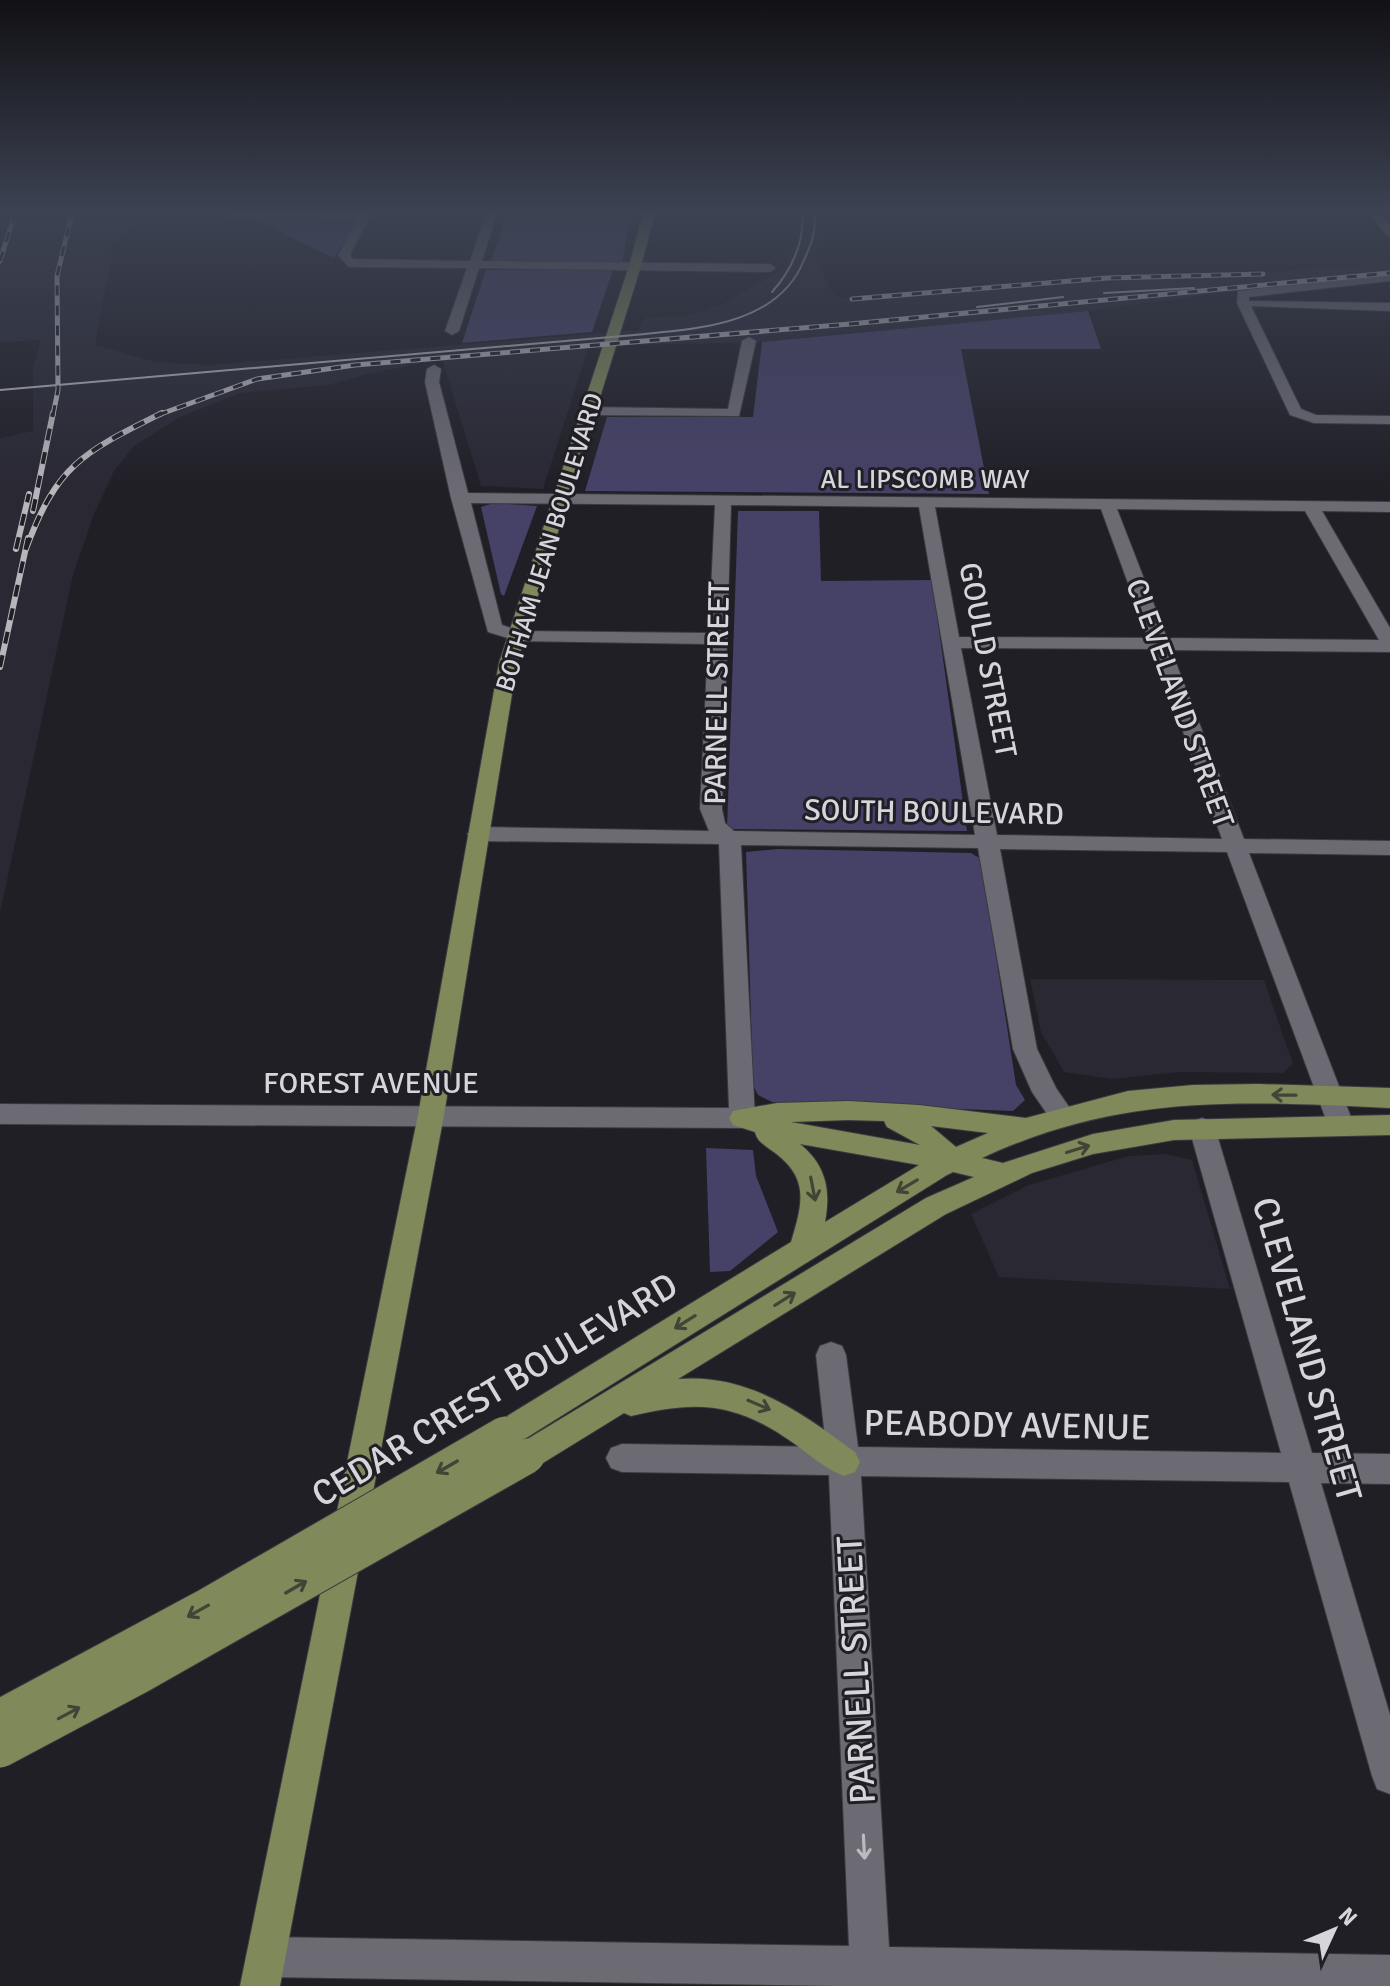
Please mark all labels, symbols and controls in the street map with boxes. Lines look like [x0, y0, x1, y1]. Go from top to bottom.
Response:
street label: BOTHAM JEAN BOULEVARD [489, 389, 611, 696]
street label: AL LIPSCOMB WAY [820, 464, 1030, 496]
street label: GOULD STREET [950, 559, 1025, 761]
street label: CLEVELAND STREET [1117, 574, 1242, 833]
street label: PARNELL STREET [697, 581, 738, 805]
street label: SOUTH BOULEVARD [804, 792, 1064, 833]
street label: FOREST AVENUE [263, 1065, 479, 1102]
one-way arrow [1271, 1087, 1298, 1103]
one-way arrow [1065, 1141, 1090, 1155]
one-way arrow [807, 1175, 822, 1201]
one-way arrow [895, 1178, 918, 1194]
street label: CLEVELAND STREET [1242, 1192, 1372, 1507]
street label: CEDAR CREST BOULEVARD [304, 1263, 686, 1517]
one-way arrow [773, 1290, 795, 1307]
one-way arrow [674, 1314, 697, 1330]
one-way arrow [746, 1399, 771, 1414]
street label: PEABODY AVENUE [863, 1400, 1151, 1451]
one-way arrow [436, 1459, 459, 1475]
street label: PARNELL STREET [827, 1534, 886, 1805]
one-way arrow [284, 1579, 307, 1595]
one-way arrow [187, 1603, 210, 1619]
one-way arrow [57, 1704, 80, 1720]
one-way arrow [857, 1833, 872, 1860]
north arrow [1294, 1890, 1374, 1970]
text: N [1333, 1902, 1363, 1931]

